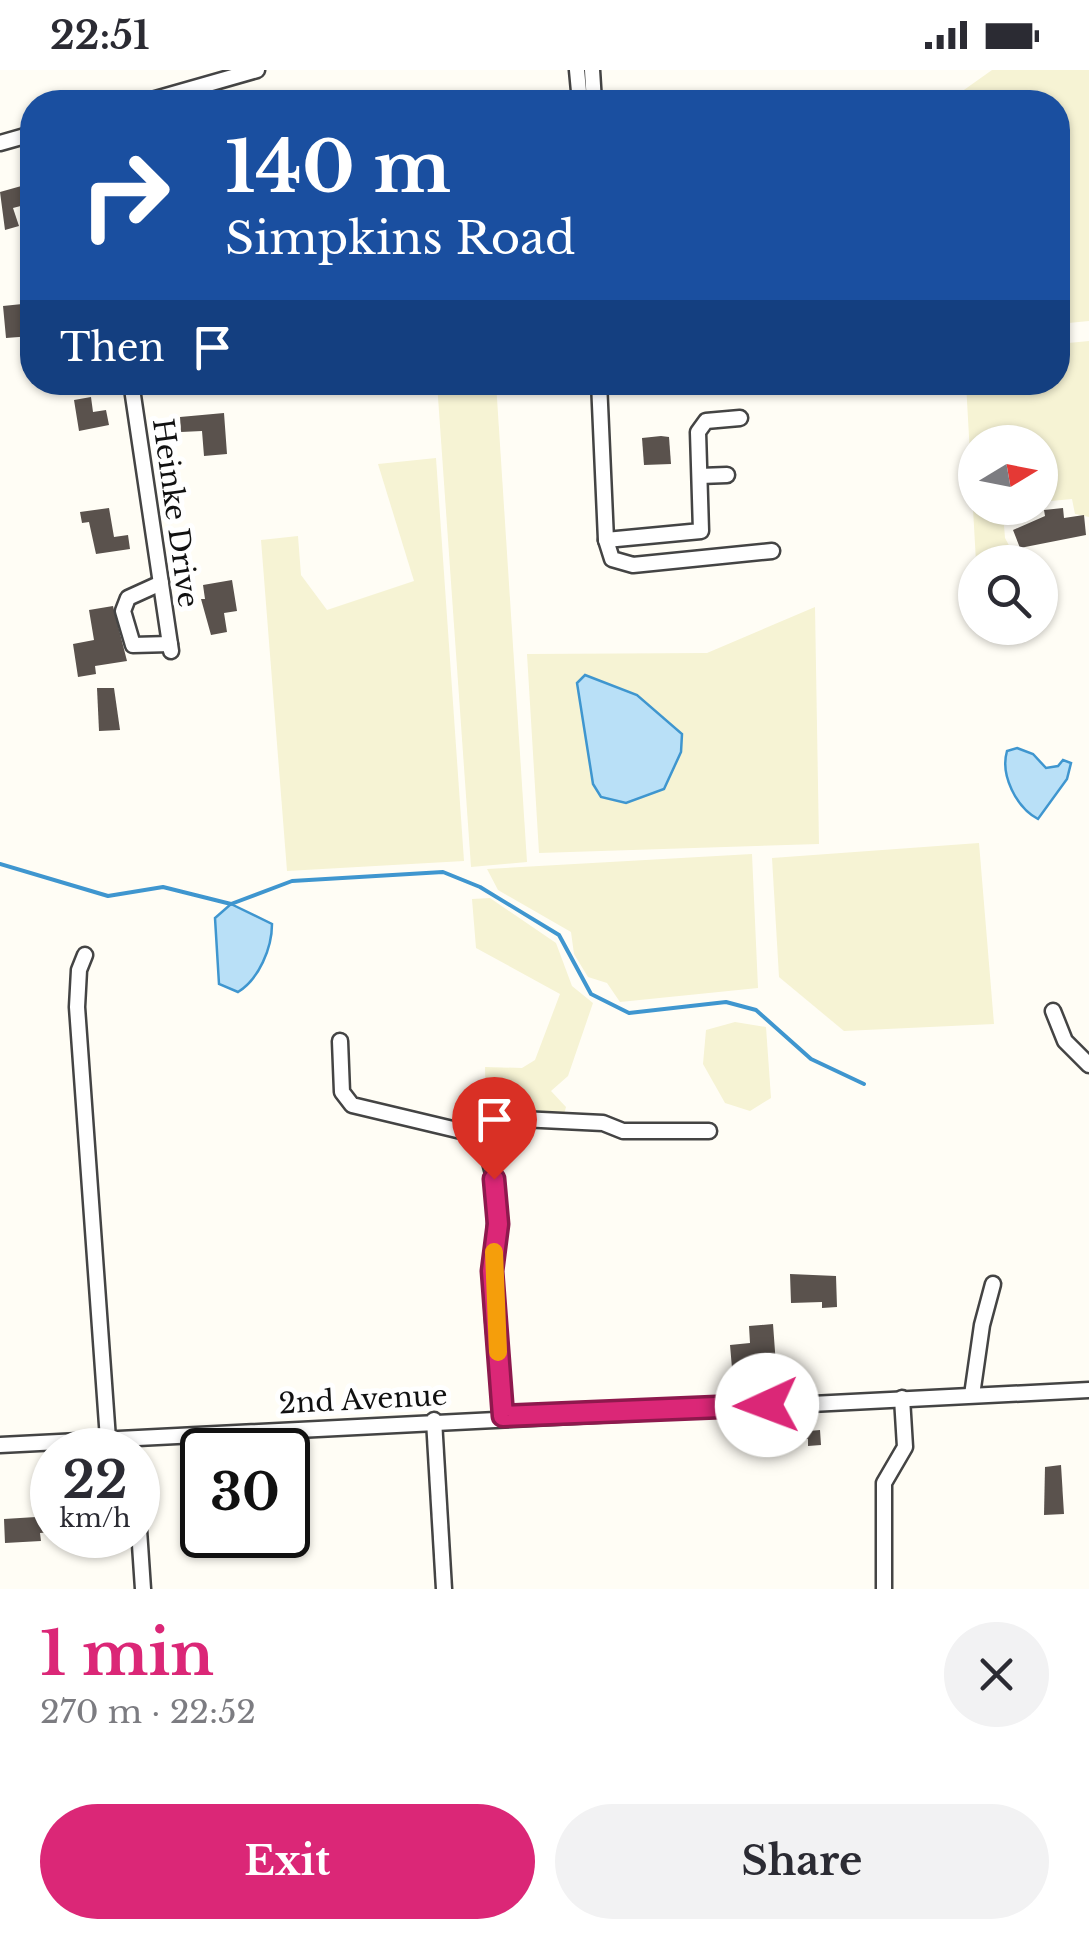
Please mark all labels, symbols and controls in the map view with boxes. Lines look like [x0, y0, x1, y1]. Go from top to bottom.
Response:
text: 22:51 [50, 12, 149, 59]
text: 140 m [225, 124, 451, 211]
icon: right [60, 130, 190, 260]
text: Simpkins Road [225, 210, 575, 266]
icon: arrive [185, 320, 240, 375]
text: Then [60, 324, 165, 371]
street label: Heinke Drive [145, 416, 206, 610]
north arrow [958, 425, 1058, 525]
map controls [958, 425, 1058, 645]
button: search [958, 545, 1058, 645]
pin [452, 1077, 537, 1180]
icon: arrive [467, 1092, 522, 1147]
position arrow [715, 1353, 819, 1457]
street label: 2nd Avenue [278, 1378, 448, 1421]
speed limit sign: 30 [180, 1428, 310, 1558]
text: 22 [62, 1449, 128, 1512]
text: km/h [60, 1503, 130, 1534]
text: 1 min [40, 1617, 214, 1691]
button: close [944, 1622, 1049, 1727]
text: 270 m · 22:52 [40, 1692, 256, 1732]
button: Exit [40, 1804, 535, 1919]
button: Share [555, 1804, 1049, 1919]

